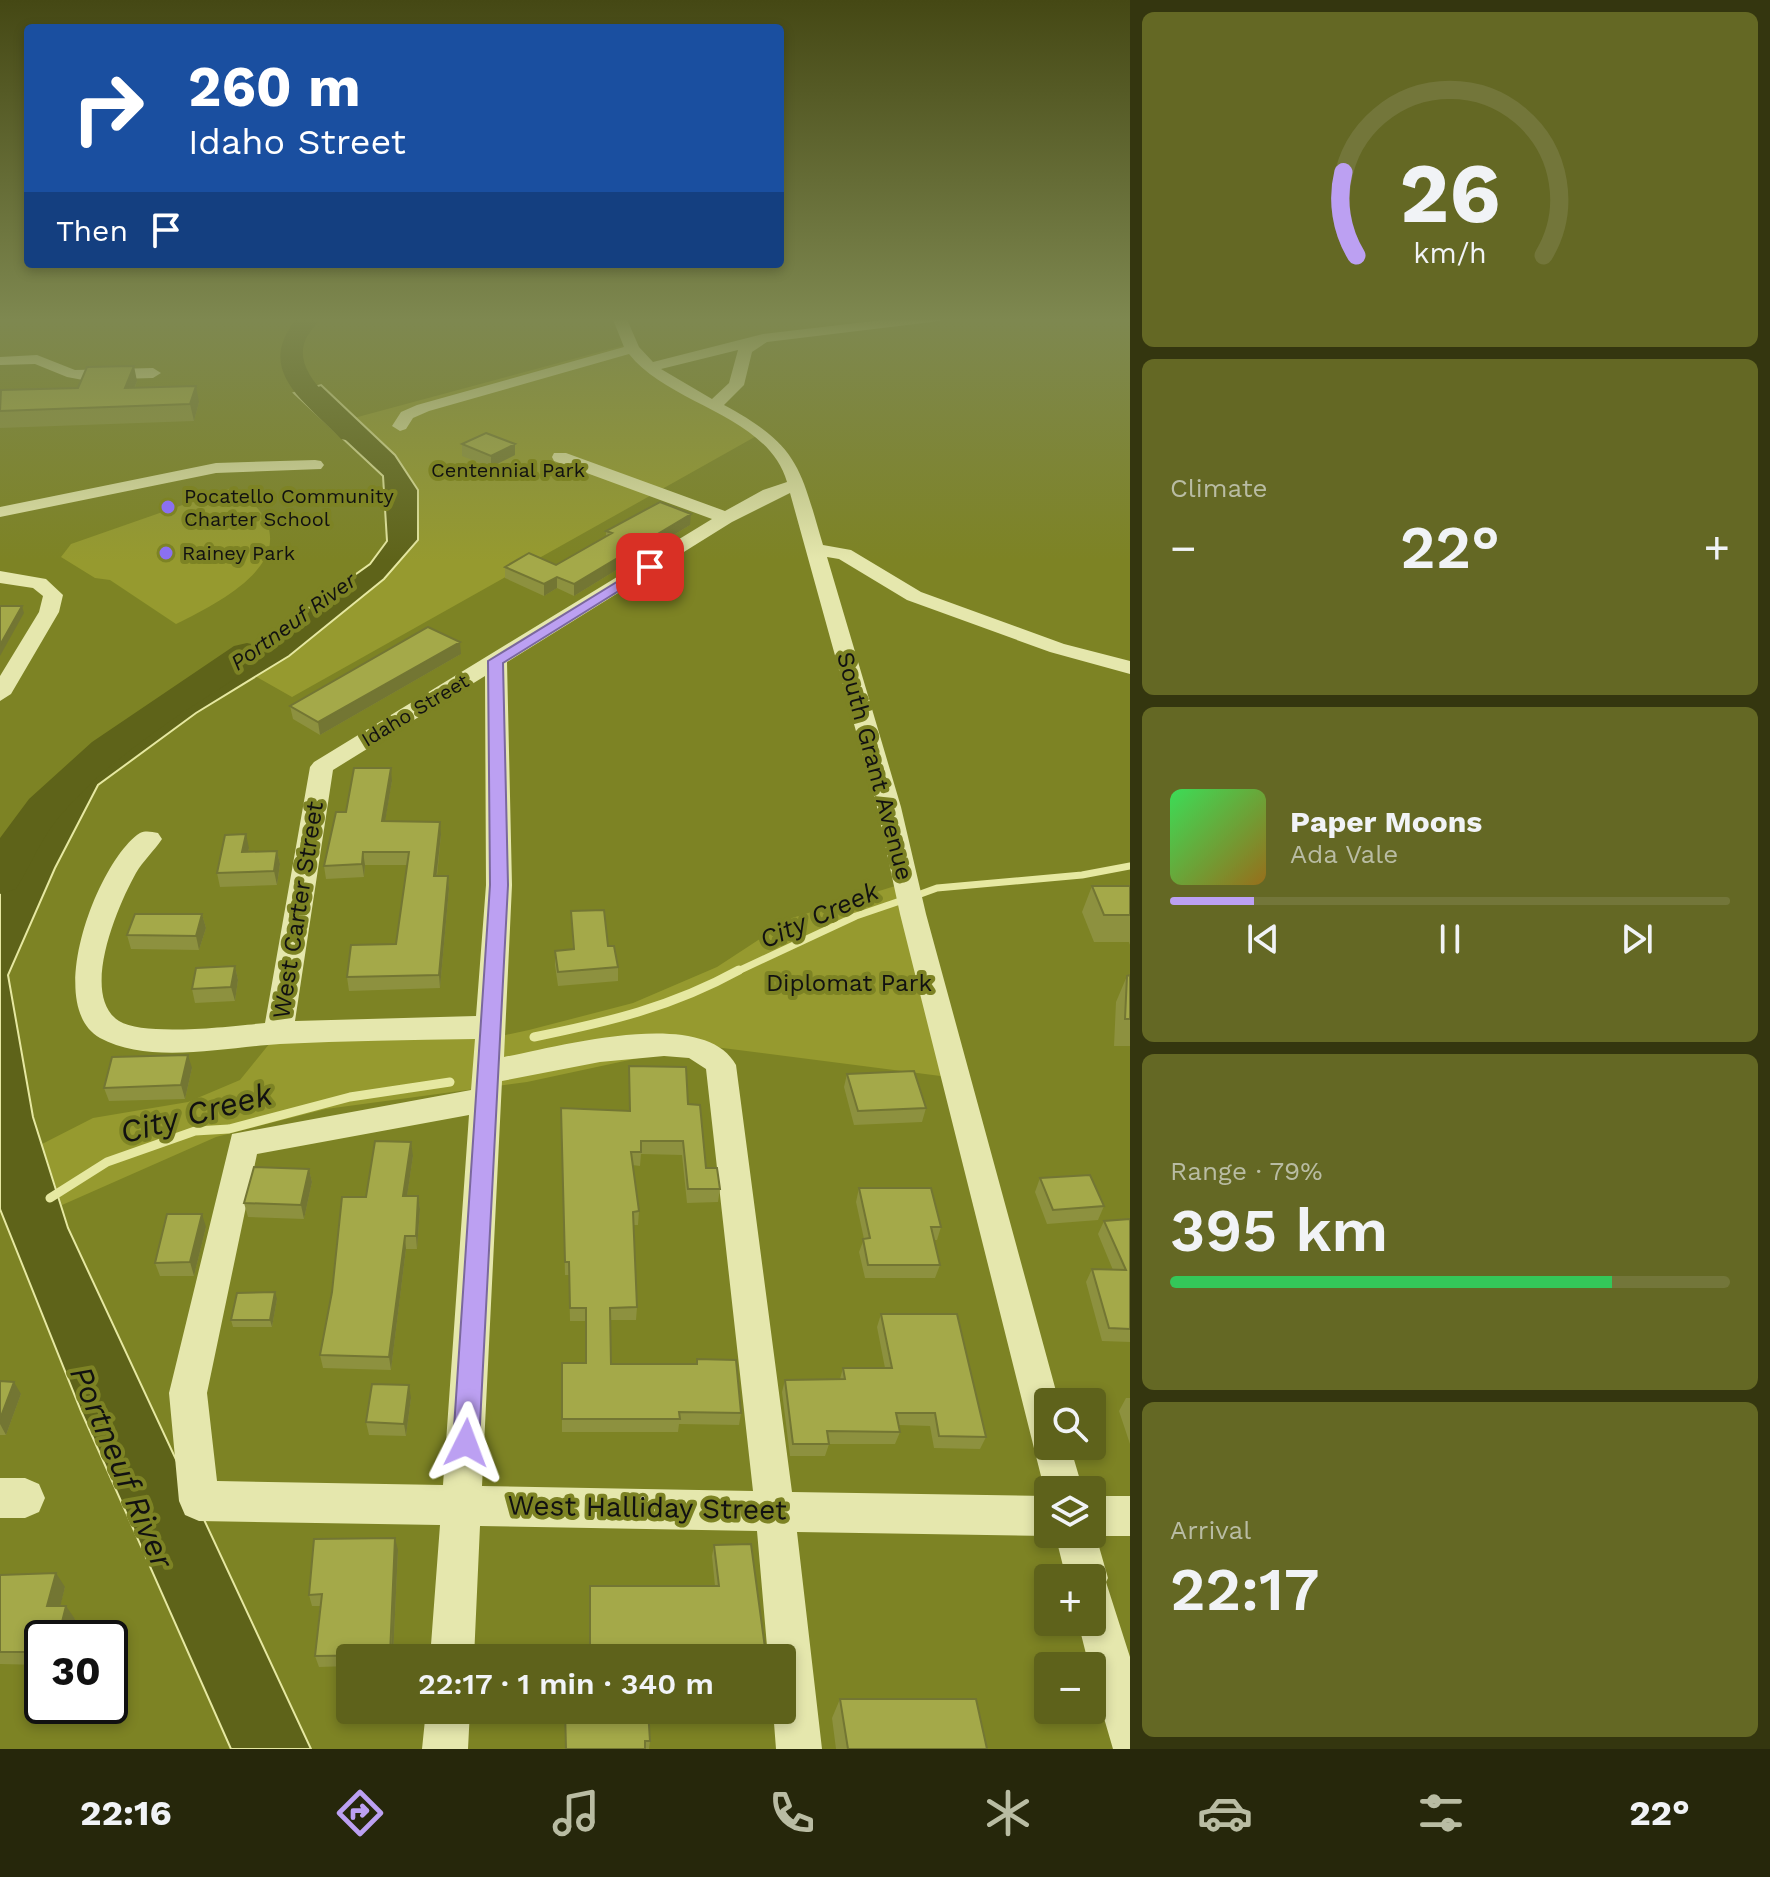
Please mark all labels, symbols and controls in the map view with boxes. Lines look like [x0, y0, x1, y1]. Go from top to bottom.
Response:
text: 260 m [188, 54, 361, 120]
icon: right [56, 56, 160, 160]
text: Idaho Street [188, 121, 406, 163]
text: 26 [1400, 144, 1500, 241]
icon: arrive [144, 208, 188, 252]
text: Then [56, 213, 128, 248]
text: km/h [1413, 236, 1487, 270]
park label: Centennial Park [431, 458, 585, 482]
text: Climate [1170, 473, 1268, 503]
place label: Pocatello Community Charter School [184, 484, 394, 531]
marker: Pocatello Community Charter School [159, 498, 177, 516]
text: 22° [1400, 512, 1500, 583]
text: − [1170, 522, 1197, 574]
text: + [1703, 522, 1730, 574]
pin [616, 533, 684, 601]
place label: Rainey Park [182, 541, 295, 565]
marker: Rainey Park [157, 544, 175, 562]
icon: arrive [628, 545, 672, 589]
water label: Portneuf River [226, 567, 362, 675]
street label: South Grant Avenue [831, 649, 919, 883]
street label: Idaho Street [357, 668, 474, 751]
street label: West Carter Street [267, 799, 329, 1021]
text: Paper Moons [1290, 804, 1482, 839]
text: Ada Vale [1290, 839, 1398, 869]
water label: City Creek [755, 875, 884, 955]
icon: previous [1241, 917, 1285, 961]
icon: pause [1428, 917, 1472, 961]
icon: next [1615, 917, 1659, 961]
park label: Diplomat Park [766, 969, 932, 997]
water label: City Creek [116, 1074, 278, 1152]
text: Range · 79% [1170, 1156, 1322, 1186]
text: 395 km [1170, 1195, 1388, 1266]
water label: Portneuf River [62, 1360, 182, 1576]
map controls [1034, 1388, 1106, 1724]
button: search [1034, 1388, 1106, 1460]
position arrow [424, 1401, 508, 1485]
button: layers [1034, 1476, 1106, 1548]
street label: West Halliday Street [507, 1489, 787, 1526]
text: Arrival [1170, 1515, 1251, 1545]
text: 22:17 [1170, 1554, 1319, 1625]
button: + [1034, 1564, 1106, 1636]
speed limit sign: 30 [24, 1620, 128, 1724]
button: − [1034, 1652, 1106, 1724]
text: 22:17 · 1 min · 340 m [418, 1666, 714, 1701]
icon: directions [332, 1785, 388, 1841]
icon: music [548, 1785, 604, 1841]
icon: phone [764, 1785, 820, 1841]
icon: climate [980, 1785, 1036, 1841]
icon: car [1197, 1785, 1253, 1841]
icon: filters [1413, 1785, 1469, 1841]
text: 22:16 [80, 1792, 172, 1834]
text: 22° [1629, 1792, 1690, 1834]

